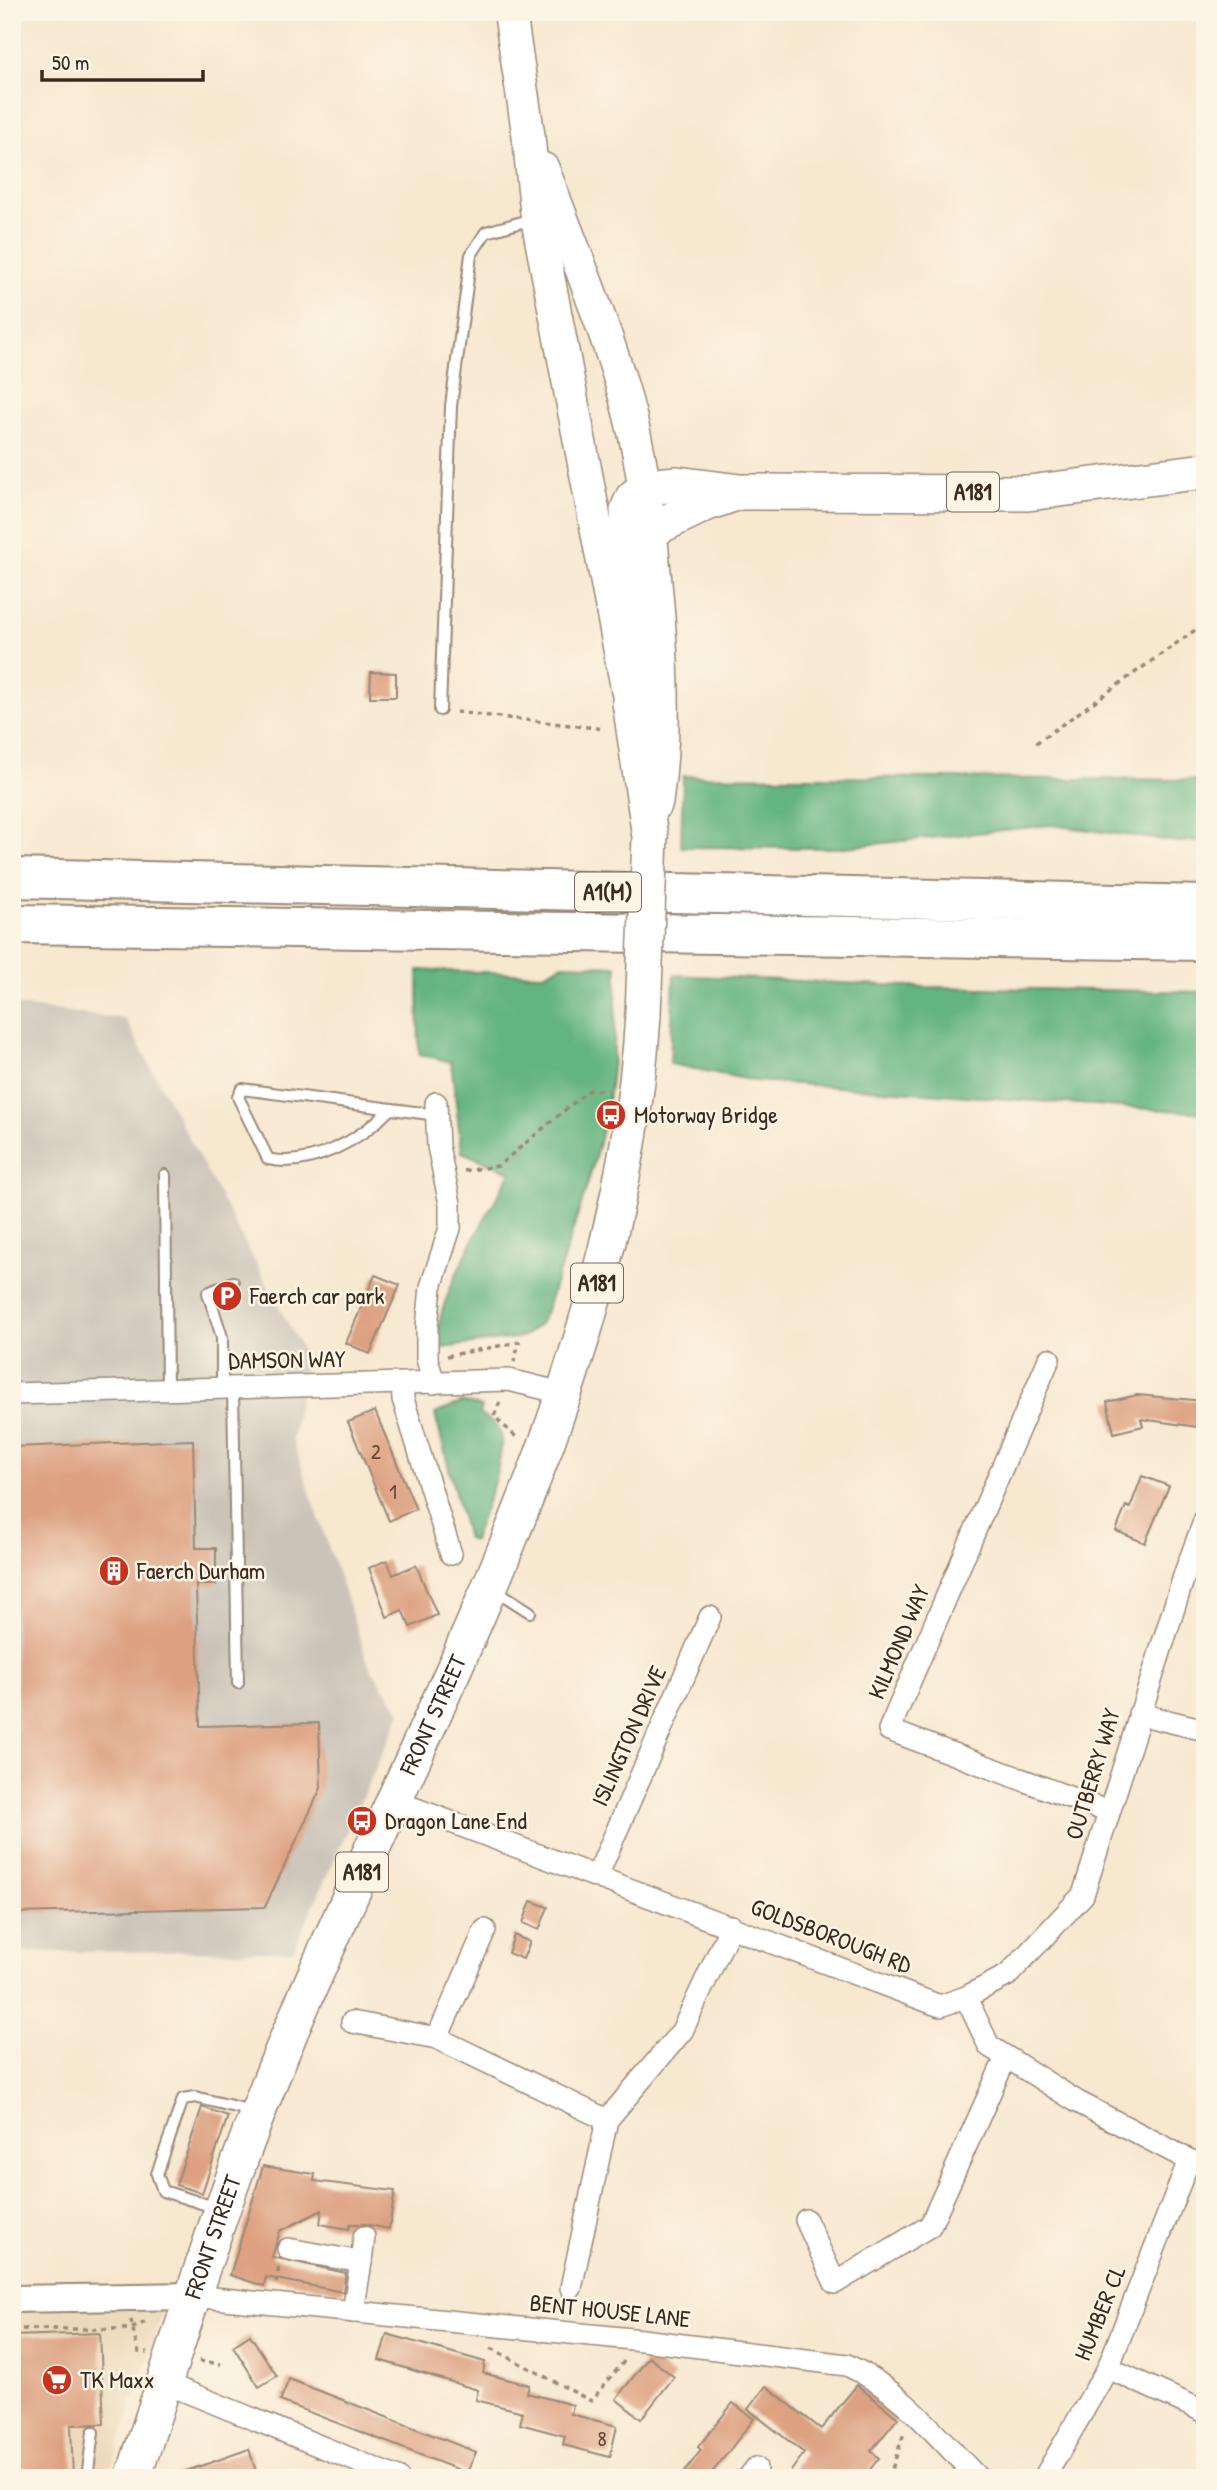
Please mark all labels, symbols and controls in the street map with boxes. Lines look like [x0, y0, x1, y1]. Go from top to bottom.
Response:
scale bar [42, 38, 203, 82]
text: 50 m [52, 48, 89, 77]
road number: A181 [947, 472, 999, 512]
road number: A1(M) [575, 872, 641, 912]
bus stop icon: Motorway Bridge [594, 1098, 628, 1132]
place label: Motorway Bridge [634, 1098, 778, 1130]
road number: A181 [571, 1264, 623, 1302]
parking icon: Faerch car park [210, 1279, 244, 1313]
place label: Faerch car park [249, 1279, 385, 1311]
street label: DAMSON WAY [228, 1342, 346, 1376]
house number: 2 [371, 1437, 381, 1466]
house number: 1 [389, 1477, 397, 1506]
building icon: Faerch Durham [97, 1554, 131, 1588]
place label: Faerch Durham [136, 1554, 265, 1586]
street label: KILMOND WAY [860, 1579, 937, 1704]
street label: FRONT STREET [391, 1649, 474, 1780]
street label: ISLINGTON DRIVE [583, 1660, 673, 1811]
street label: OUTBERRY WAY [1057, 1704, 1127, 1843]
bus stop icon: Dragon Lane End [345, 1804, 379, 1838]
place label: Dragon Lane End [385, 1804, 527, 1836]
road number: A181 [336, 1853, 388, 1892]
street label: GOLDSBOROUGH RD [746, 1890, 917, 1981]
street label: FRONT STREET [176, 2170, 248, 2303]
street label: HUMBER CL [1066, 2260, 1133, 2365]
street label: BENT HOUSE LANE [528, 2286, 692, 2334]
supermarket icon: TK Maxx [40, 2363, 74, 2397]
place label: TK Maxx [80, 2363, 155, 2395]
house number: 8 [597, 2424, 607, 2453]

